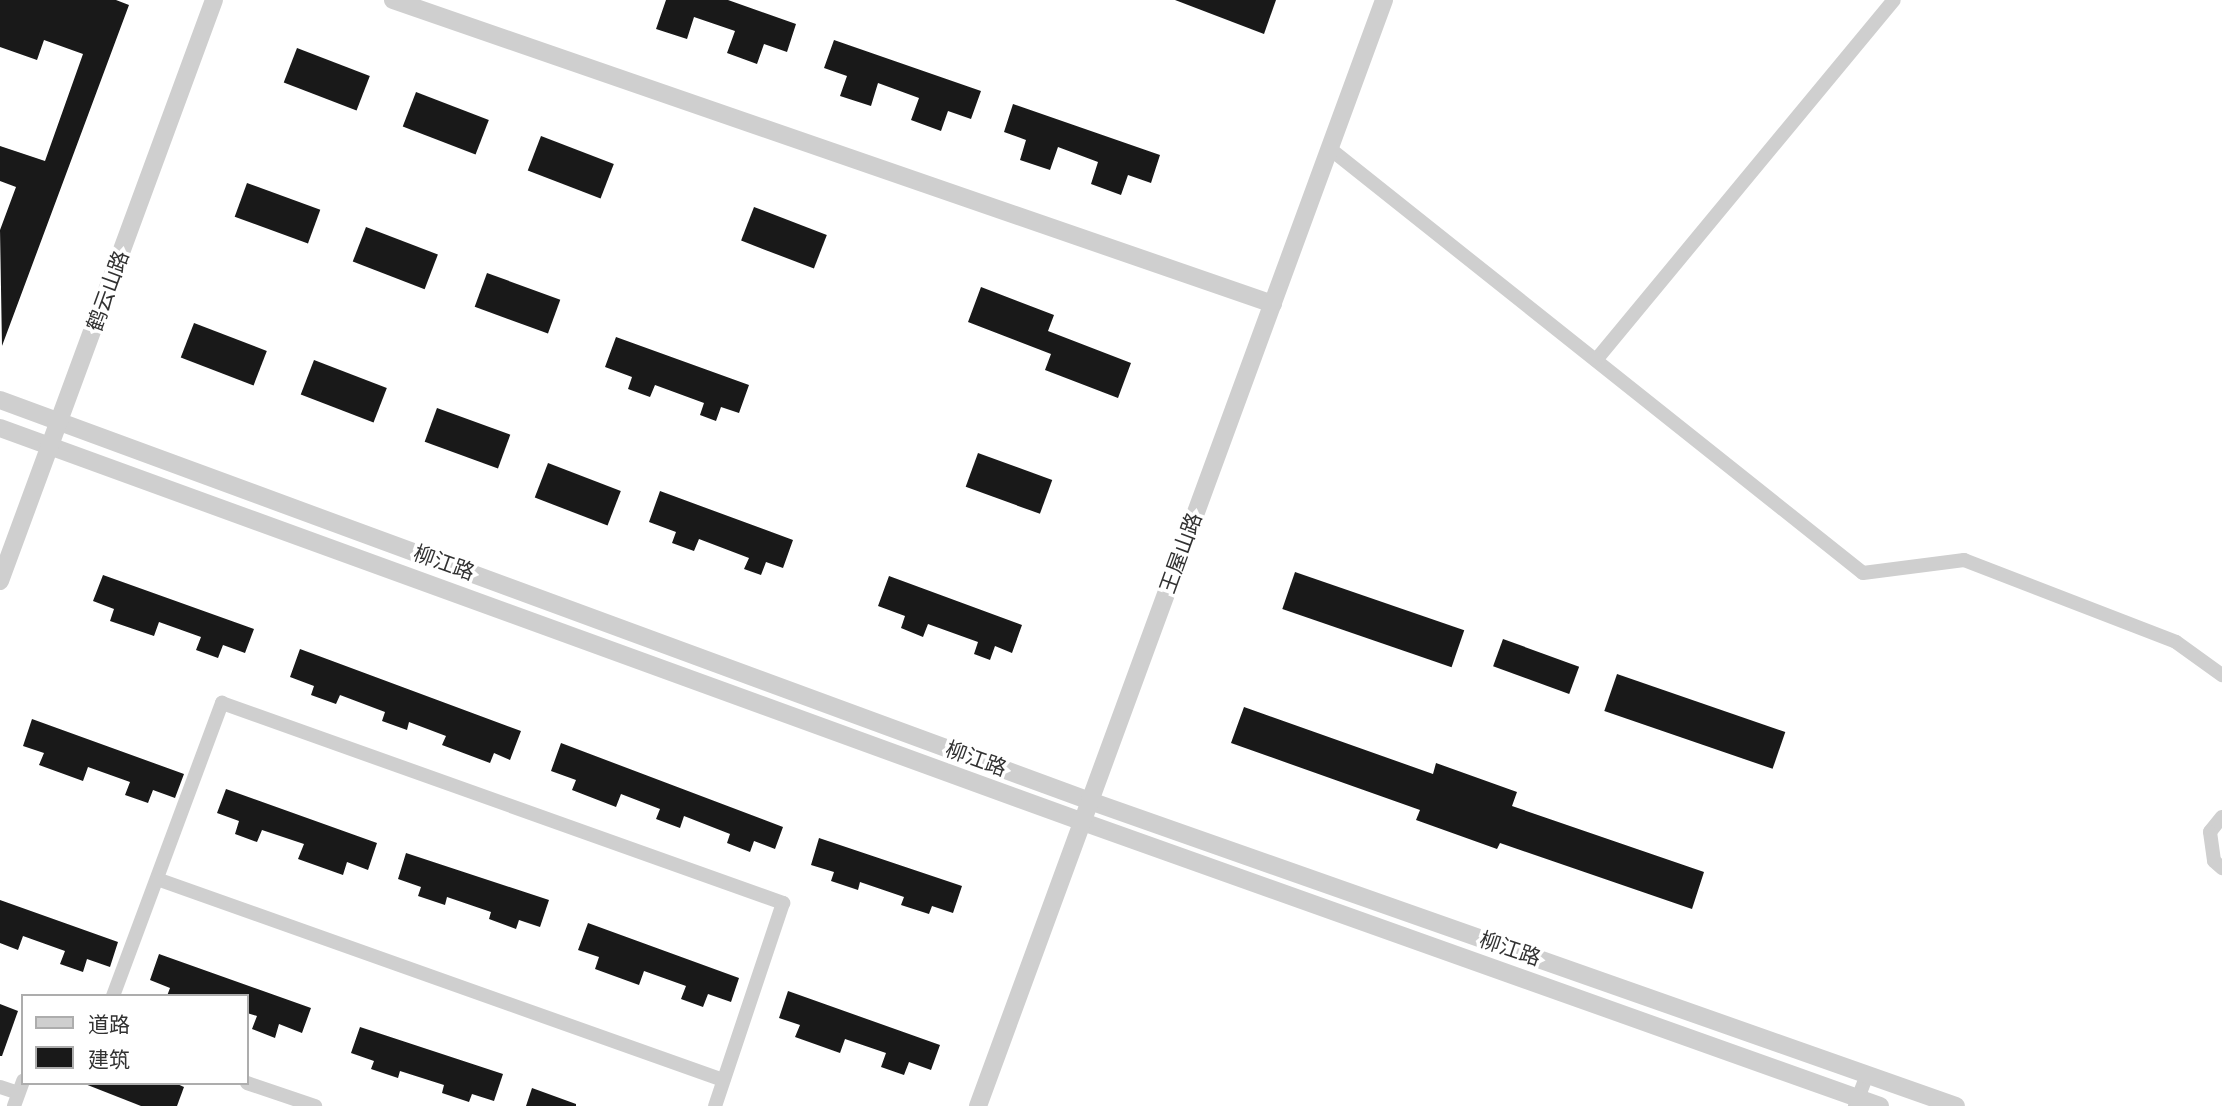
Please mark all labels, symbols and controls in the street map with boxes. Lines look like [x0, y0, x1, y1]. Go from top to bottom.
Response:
street label: 鹤云山路 [82, 247, 134, 335]
street label: 王屋山路 [1155, 509, 1207, 597]
street label: 柳江路 [410, 540, 478, 586]
street label: 柳江路 [942, 736, 1010, 782]
street label: 柳江路 [1476, 927, 1544, 971]
legend [21, 994, 248, 1085]
text: 道路 [88, 1012, 130, 1037]
text: 建筑 [88, 1047, 130, 1072]

